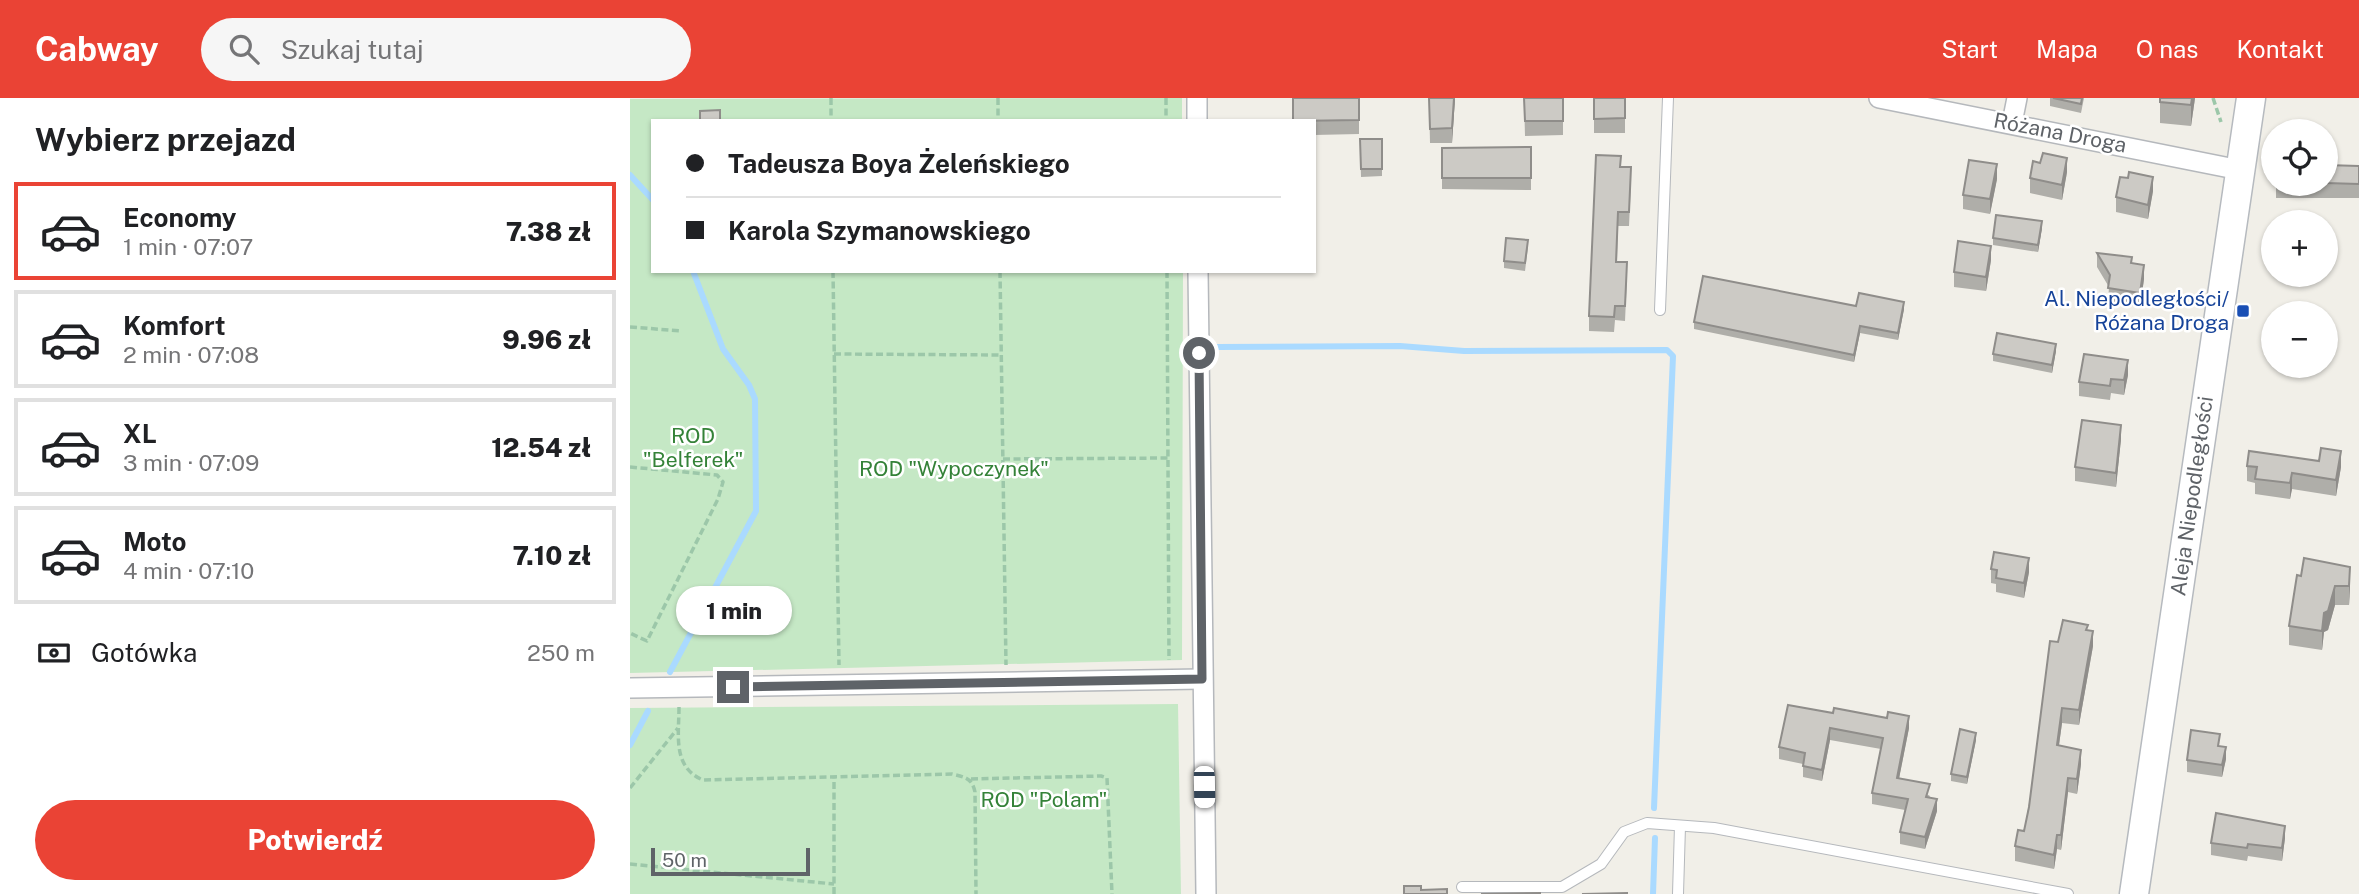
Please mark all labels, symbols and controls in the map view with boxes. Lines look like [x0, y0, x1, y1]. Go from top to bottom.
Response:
search box [201, 18, 691, 81]
text: Cabway [35, 30, 159, 68]
icon: search [225, 30, 263, 68]
text: Szukaj tutaj [281, 34, 424, 65]
text: Start [1941, 35, 1998, 63]
text: Mapa [2036, 35, 2098, 63]
text: O nas [2136, 35, 2198, 63]
text: Kontakt [2236, 35, 2324, 63]
street label: Różana Droga [1992, 107, 2129, 158]
map controls [2261, 119, 2338, 378]
button: locate [2261, 119, 2338, 196]
text: Wybierz przejazd [35, 121, 296, 158]
text: Tadeusza Boya Żeleńskiego [728, 148, 1070, 179]
icon: car [39, 200, 102, 263]
text: Economy [123, 202, 236, 233]
button: + [2261, 210, 2338, 287]
text: Karola Szymanowskiego [728, 215, 1031, 246]
text: 7.38 zł [506, 216, 591, 247]
text: 1 min · 07:07 [123, 233, 253, 260]
place label: Al. Niepodległości/ Różana Droga [2044, 286, 2230, 335]
button: − [2261, 301, 2338, 378]
marker: Al. Niepodległości/ Różana Droga [2235, 303, 2251, 319]
icon: car [39, 308, 102, 371]
text: Komfort [123, 310, 225, 341]
text: 9.96 zł [502, 324, 591, 355]
route start [1183, 337, 1215, 369]
text: 2 min · 07:08 [123, 341, 259, 368]
street label: Aleja Niepodległości [2165, 394, 2218, 597]
icon: car [39, 416, 102, 479]
text: XL [123, 418, 157, 449]
park label: ROD "Belferek" [643, 423, 743, 472]
text: 12.54 zł [491, 432, 591, 463]
text: 3 min · 07:09 [123, 449, 259, 476]
park label: ROD "Wypoczynek" [859, 456, 1049, 481]
icon: car [39, 524, 102, 587]
text: Moto [123, 526, 186, 557]
text: 7.10 zł [513, 540, 591, 571]
text: 4 min · 07:10 [123, 557, 254, 584]
callout: 1 min [675, 586, 791, 634]
text: 1 min [706, 597, 762, 624]
icon: cash [35, 634, 73, 672]
text: Gotówka [91, 637, 197, 668]
text: 250 m [527, 639, 595, 666]
route end [717, 671, 749, 703]
car [1194, 766, 1215, 808]
park label: ROD "Polam" [981, 787, 1107, 812]
button: Potwierdź [35, 800, 595, 880]
scale bar [651, 845, 810, 877]
text: 50 m [662, 849, 707, 871]

